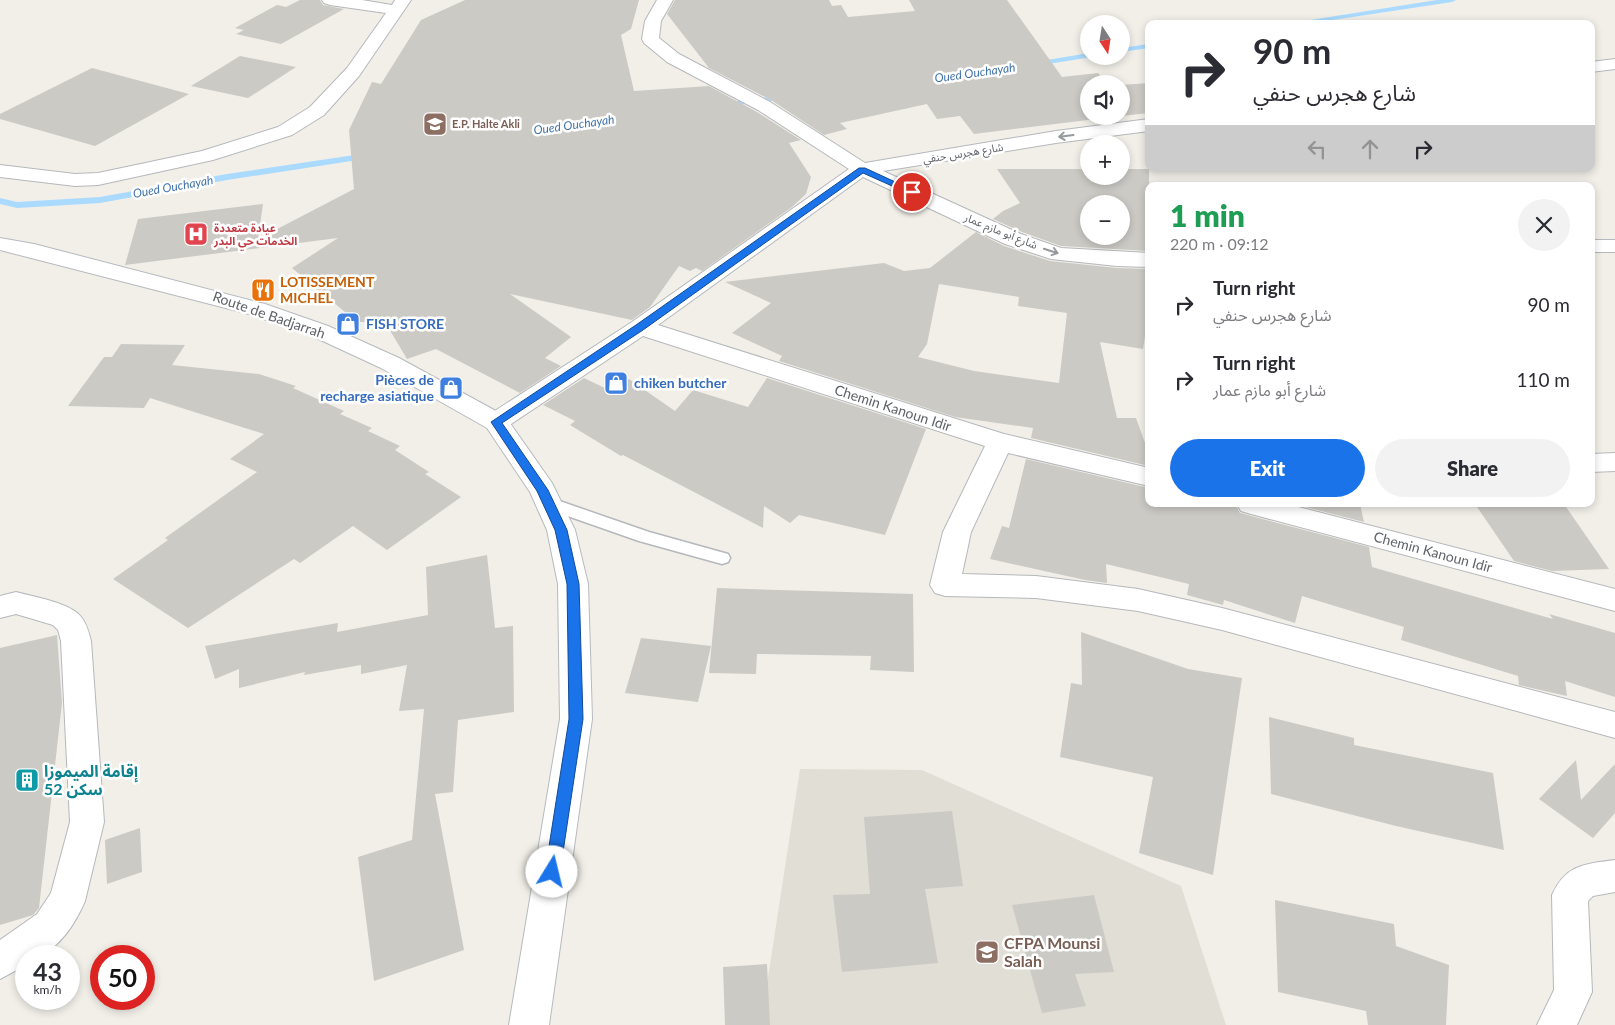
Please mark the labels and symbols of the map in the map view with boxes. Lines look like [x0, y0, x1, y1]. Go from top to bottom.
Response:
north arrow [1080, 15, 1130, 65]
water label: Oued Ouchayah [934, 59, 1016, 86]
school or university icon: E.P. Halte Akli [422, 111, 448, 137]
water label: Oued Ouchayah [533, 111, 615, 138]
place label: E.P. Halte Akli [452, 117, 520, 130]
one-way arrow [1058, 131, 1074, 141]
street label: شارع هجرس حنفي [922, 140, 1005, 169]
pin [891, 171, 933, 213]
water label: Oued Ouchayah [132, 172, 214, 201]
street label: شارع أبو مازم عمار [961, 210, 1040, 253]
hospital icon: عيادة متعددة الخدمات حي البدر [183, 221, 209, 247]
place label: عيادة متعددة الخدمات حي البدر [213, 221, 297, 251]
one-way arrow [1043, 247, 1059, 256]
place label: LOTISSEMENT MICHEL [280, 273, 375, 306]
restaurant icon: LOTISSEMENT MICHEL [250, 277, 276, 303]
street label: Route de Badjarrah [211, 287, 328, 342]
shop icon: FISH STORE [335, 311, 361, 337]
place label: FISH STORE [366, 315, 444, 332]
shop icon: chiken butcher [603, 370, 629, 396]
place label: Pièces de recharge asiatique [320, 371, 435, 404]
place label: chiken butcher [634, 374, 727, 391]
shop icon: Pièces de recharge asiatique [438, 375, 464, 401]
street label: Chemin Kanoun Idir [833, 381, 954, 434]
street label: Chemin Kanoun Idir [1372, 528, 1494, 576]
place label: إقامة الميموزا 52 سكن [44, 761, 138, 799]
building icon: إقامة الميموزا 52 سكن [14, 767, 40, 793]
position arrow [525, 845, 577, 897]
place label: CFPA Mounsi Salah [1004, 933, 1100, 970]
school or university icon: CFPA Mounsi Salah [974, 939, 1000, 965]
speed limit sign: 50 [90, 945, 155, 1010]

